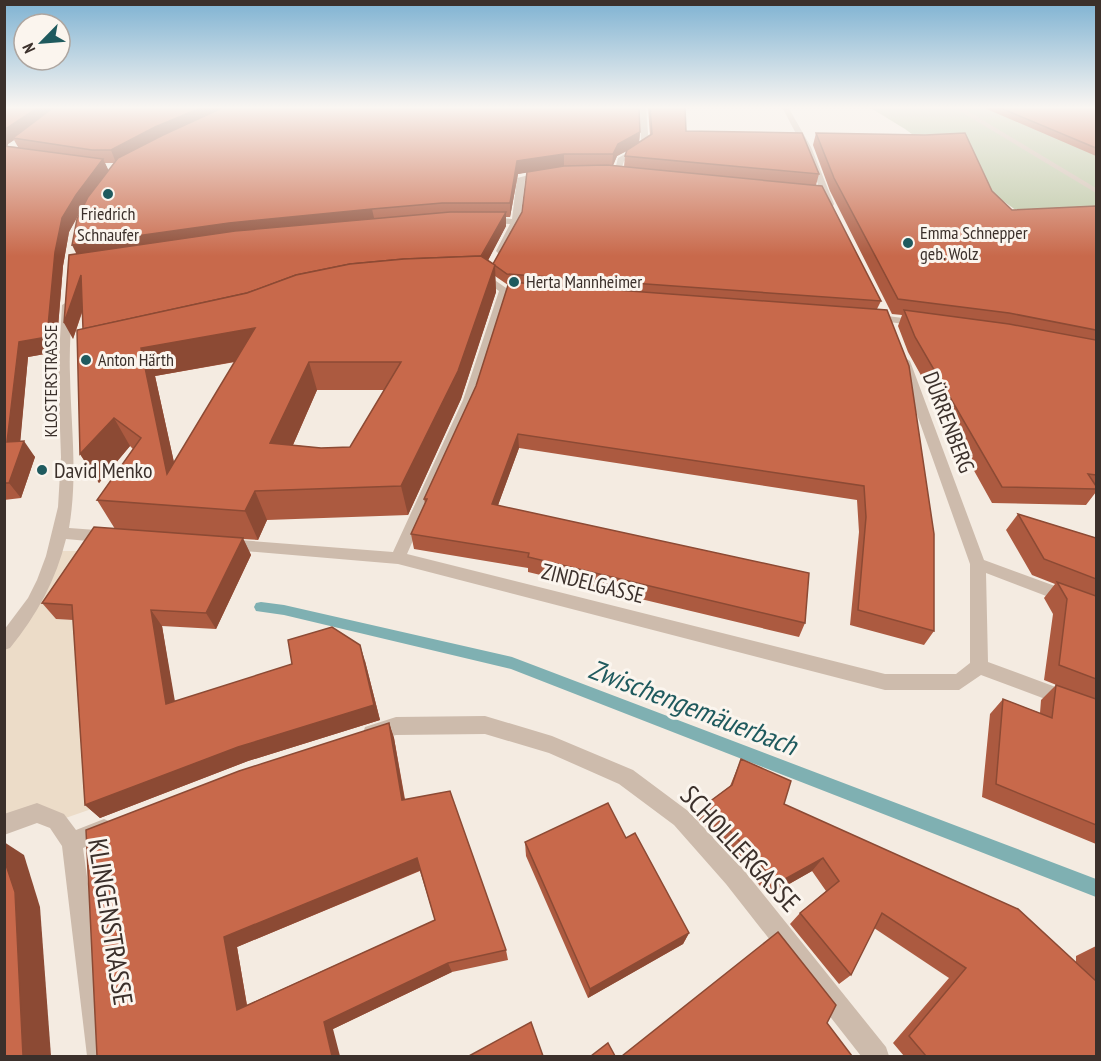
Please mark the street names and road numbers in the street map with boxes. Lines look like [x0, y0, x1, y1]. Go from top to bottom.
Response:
street label: KLOSTERSTRASSE [39, 325, 62, 437]
street label: DÜRRENBERG [917, 368, 981, 476]
street label: ZINDELGASSE [539, 557, 647, 609]
street label: SCHOLLERGASSE [674, 778, 808, 918]
street label: KLINGENSTRASSE [81, 836, 141, 1008]

